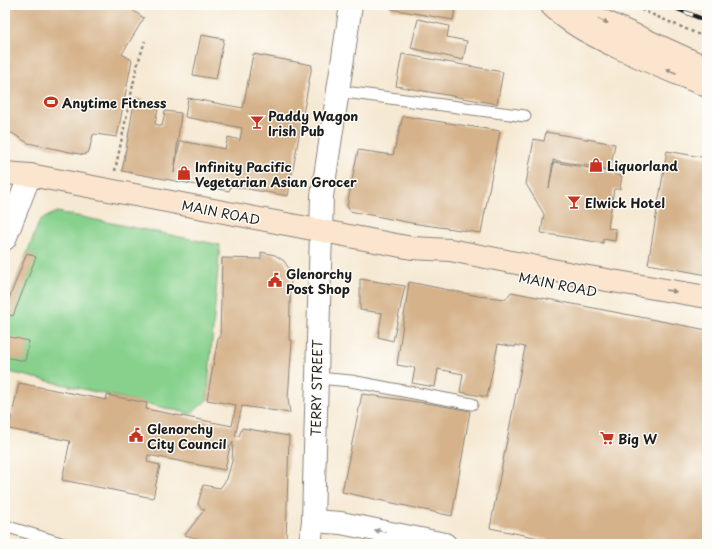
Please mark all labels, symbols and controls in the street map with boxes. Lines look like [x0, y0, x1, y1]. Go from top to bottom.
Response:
one-way arrow [598, 18, 609, 24]
one-way arrow [664, 68, 676, 74]
place label: Anytime Fitness [62, 93, 166, 112]
sports icon: Anytime Fitness [43, 94, 59, 110]
place label: Paddy Wagon Irish Pub [268, 106, 358, 140]
bar icon: Paddy Wagon Irish Pub [249, 114, 265, 130]
place label: Liquorland [607, 156, 678, 175]
place label: Infinity Pacific Vegetarian Asian Grocer [195, 157, 357, 191]
shop icon: Liquorland [588, 157, 604, 173]
shop icon: Infinity Pacific Vegetarian Asian Grocer [176, 165, 192, 181]
place label: Elwick Hotel [585, 193, 665, 212]
bar icon: Elwick Hotel [566, 194, 582, 210]
street label: MAIN ROAD [180, 195, 262, 229]
place label: Glenorchy Post Shop [286, 264, 352, 298]
street label: MAIN ROAD [517, 267, 599, 301]
public building icon: Glenorchy Post Shop [267, 272, 283, 288]
one-way arrow [665, 288, 677, 294]
street label: TERRY STREET [306, 339, 326, 437]
place label: Glenorchy City Council [147, 419, 227, 453]
public building icon: Glenorchy City Council [128, 427, 144, 443]
place label: Big W [618, 429, 657, 448]
supermarket icon: Big W [599, 430, 615, 446]
one-way arrow [374, 527, 386, 533]

